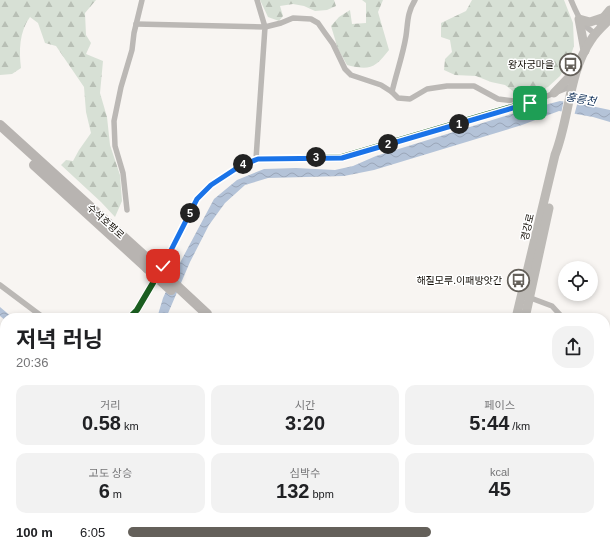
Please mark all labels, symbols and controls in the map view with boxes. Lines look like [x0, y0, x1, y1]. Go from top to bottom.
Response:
bus stop icon: 왕자궁마을 [557, 51, 583, 77]
place label: 왕자궁마을 [508, 59, 554, 70]
pin [513, 86, 547, 120]
water label: 홍릉천 [565, 90, 599, 108]
icon: arrive [519, 92, 541, 114]
pin: 1 [449, 114, 469, 134]
text: 1 [456, 118, 462, 130]
pin: 2 [378, 134, 398, 154]
text: 2 [385, 138, 391, 150]
pin: 3 [306, 147, 326, 167]
text: 3 [313, 151, 319, 163]
pin: 4 [233, 154, 253, 174]
text: 4 [240, 158, 246, 170]
street label: 수석호평로 [85, 202, 126, 241]
pin: 5 [180, 203, 200, 223]
text: 5 [187, 207, 193, 219]
street label: 경강로 [519, 212, 536, 242]
pin [146, 249, 180, 283]
icon: check [152, 255, 174, 277]
map controls [558, 261, 598, 301]
button: locate [558, 261, 598, 301]
bus stop icon: 해질모루.이패방앗간 [505, 267, 531, 293]
place label: 해질모루.이패방앗간 [416, 275, 502, 286]
button: share [552, 326, 594, 368]
text: 저녁 러닝 [16, 327, 103, 352]
text: 20:36 [16, 355, 49, 370]
text: 거리 [100, 399, 120, 411]
text: 시간 [295, 399, 315, 411]
text: 페이스 [484, 399, 515, 411]
text: 0.58 [82, 412, 121, 434]
text: 3:20 [285, 412, 325, 434]
text: 5:44 [469, 412, 509, 434]
text: km [121, 420, 139, 432]
text: /km [509, 420, 530, 432]
text: kcal [490, 466, 509, 478]
text: 고도 상승 [89, 467, 132, 479]
text: 심박수 [290, 467, 320, 479]
text: 45 [489, 478, 511, 500]
text: 6 [99, 480, 110, 502]
text: 132 [276, 480, 309, 502]
text: m [110, 488, 122, 500]
text: bpm [309, 488, 334, 500]
text: 100 m [16, 525, 53, 540]
text: 6:05 [80, 525, 105, 540]

